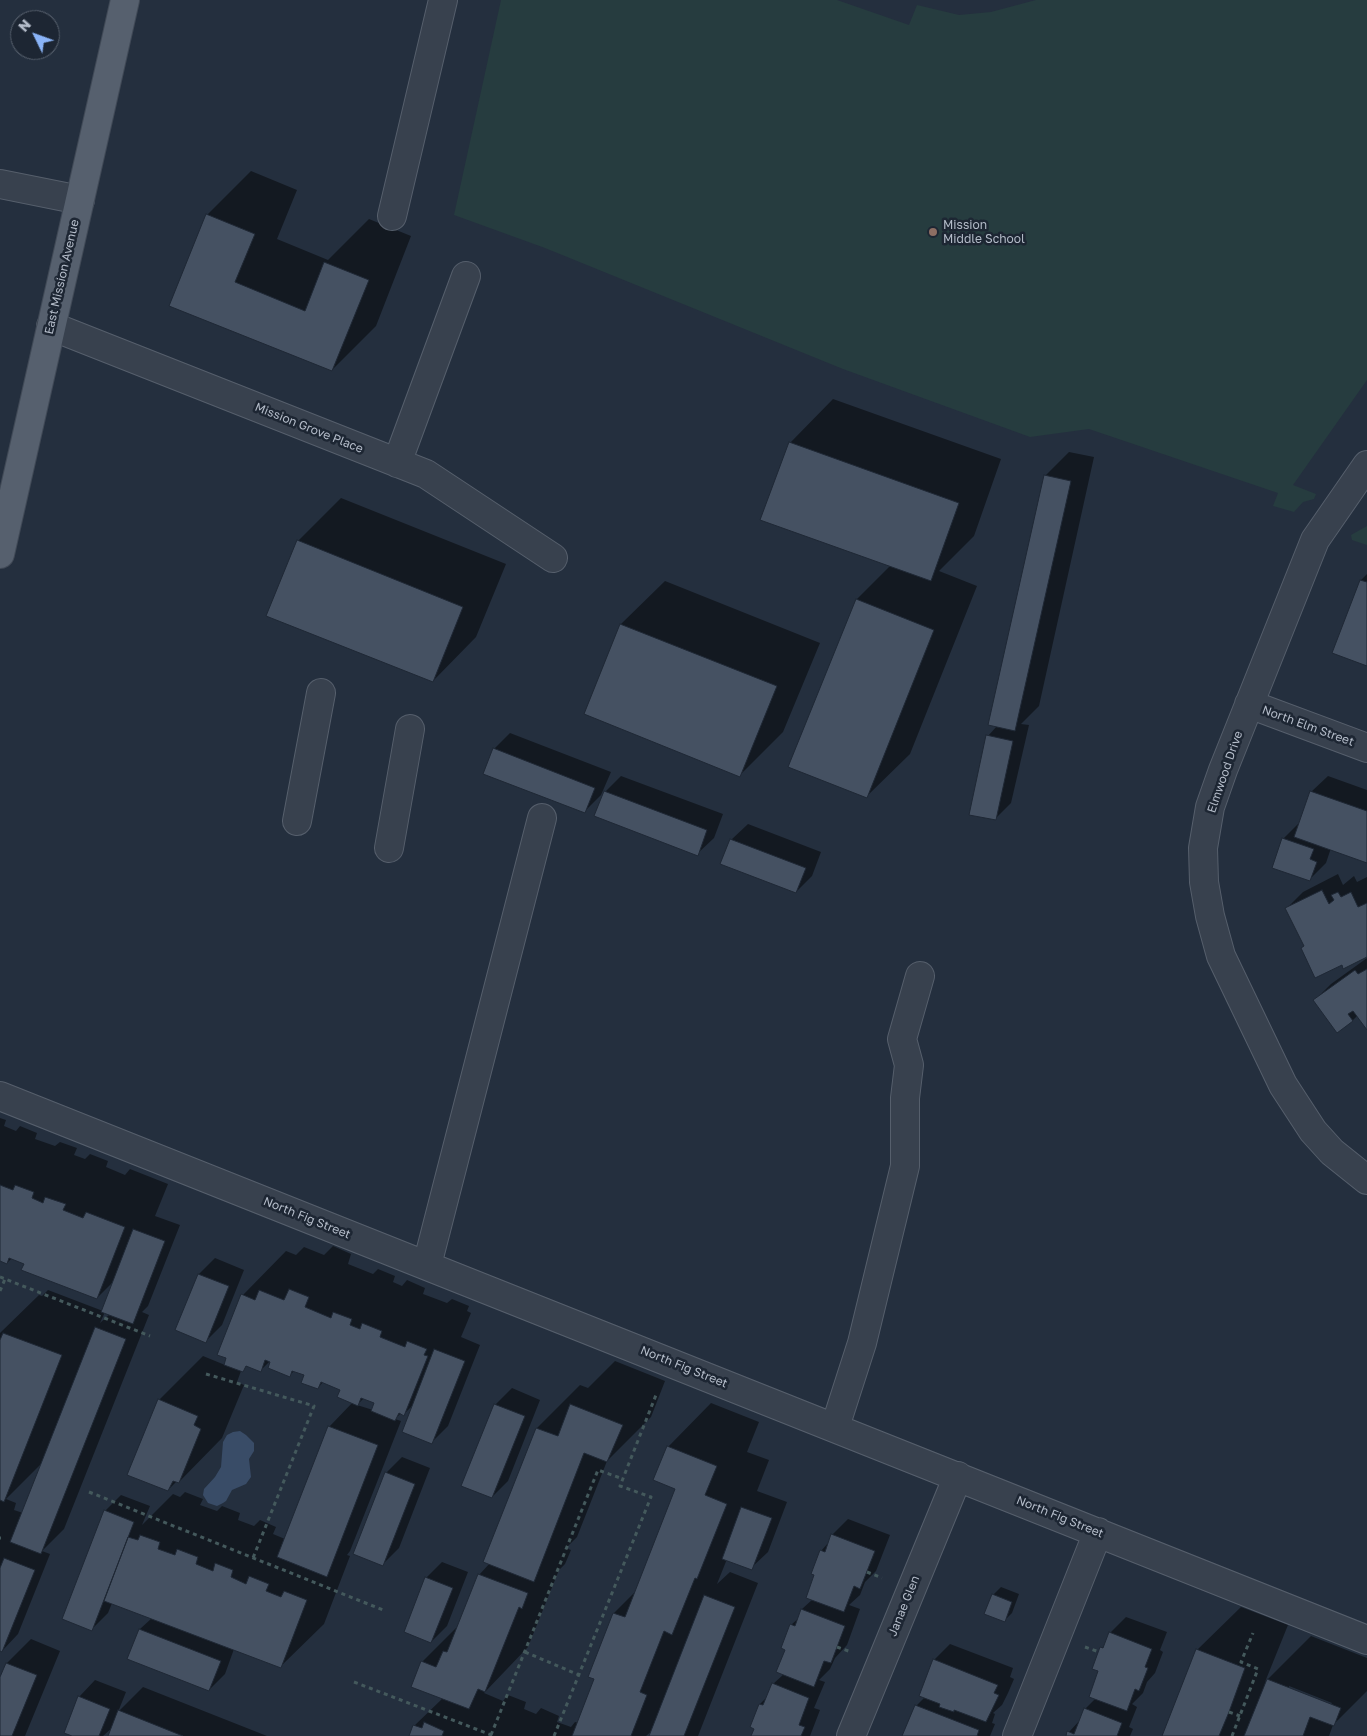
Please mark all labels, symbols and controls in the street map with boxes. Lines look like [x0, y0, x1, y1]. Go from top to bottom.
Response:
north arrow [10, 10, 60, 60]
text: N [14, 16, 34, 35]
street label: East Mission Avenue [42, 218, 82, 336]
place label: Mission Middle School [943, 218, 1025, 246]
marker: Mission Middle School [927, 226, 939, 238]
street label: Mission Grove Place [253, 400, 365, 456]
street label: North Elm Street [1260, 703, 1356, 749]
street label: Elmwood Drive [1204, 729, 1246, 815]
street label: North Fig Street [261, 1194, 353, 1242]
street label: North Fig Street [638, 1343, 730, 1391]
street label: North Fig Street [1014, 1493, 1106, 1541]
street label: Janae Glen [885, 1574, 923, 1638]

